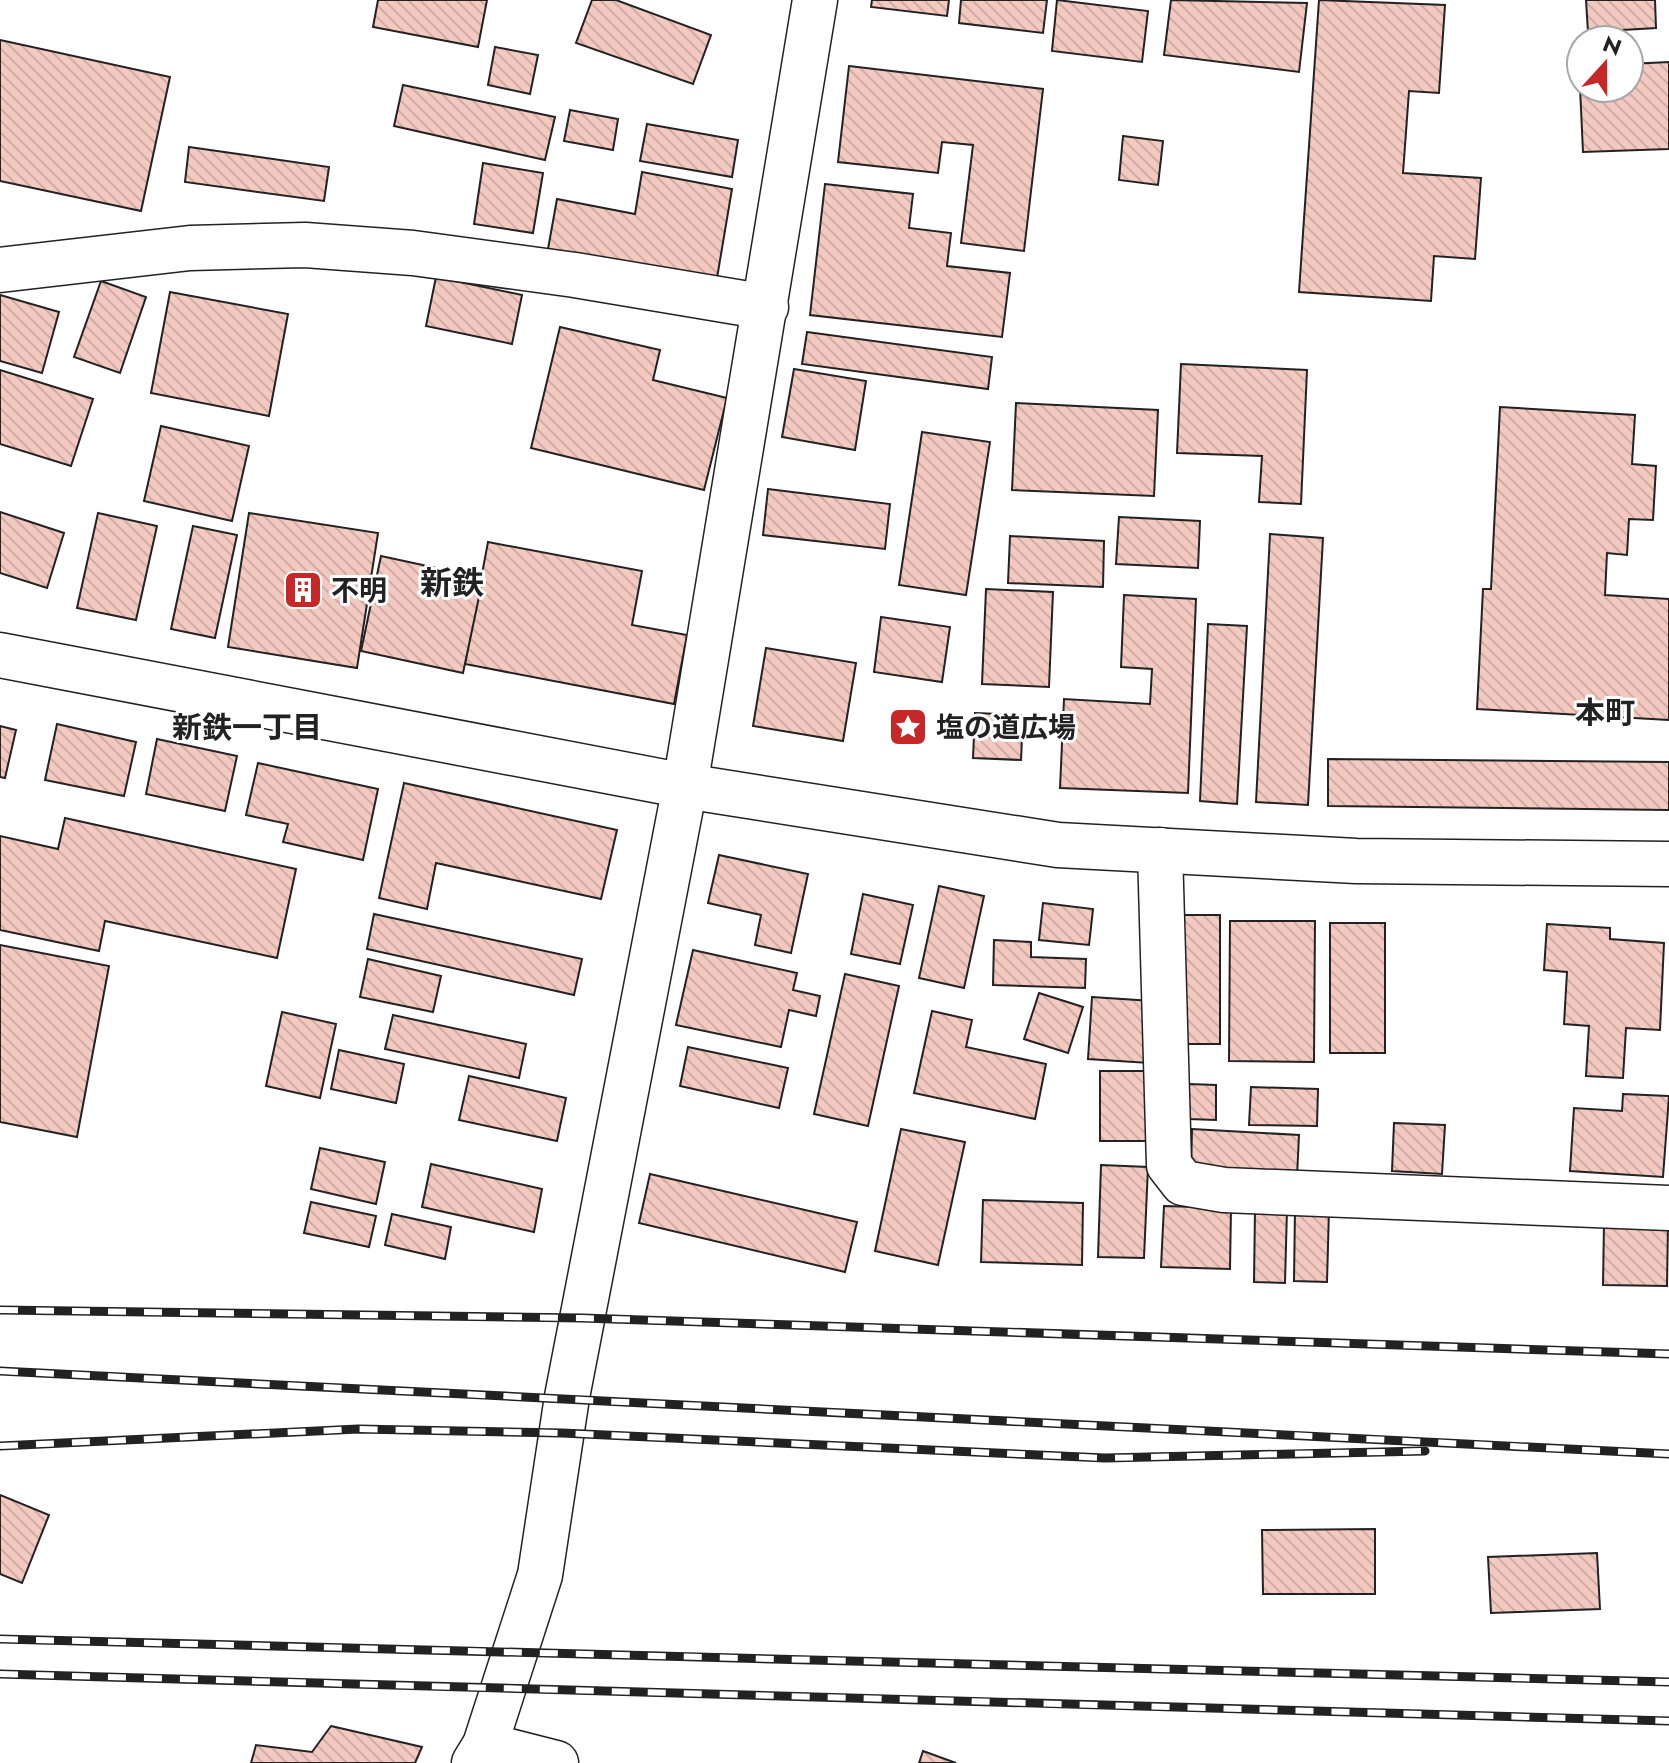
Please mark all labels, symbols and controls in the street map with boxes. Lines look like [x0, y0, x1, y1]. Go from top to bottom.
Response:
north arrow [1565, 24, 1645, 104]
text: N [1598, 27, 1626, 63]
district label: 新鉄 [420, 560, 484, 606]
building icon: 不明 [282, 569, 324, 611]
place label: 不明 [331, 570, 387, 611]
district label: 本町 [1575, 691, 1635, 734]
district label: 新鉄一丁目 [172, 706, 322, 749]
place icon: 塩の道広場 [887, 706, 929, 748]
place label: 塩の道広場 [936, 707, 1076, 748]

